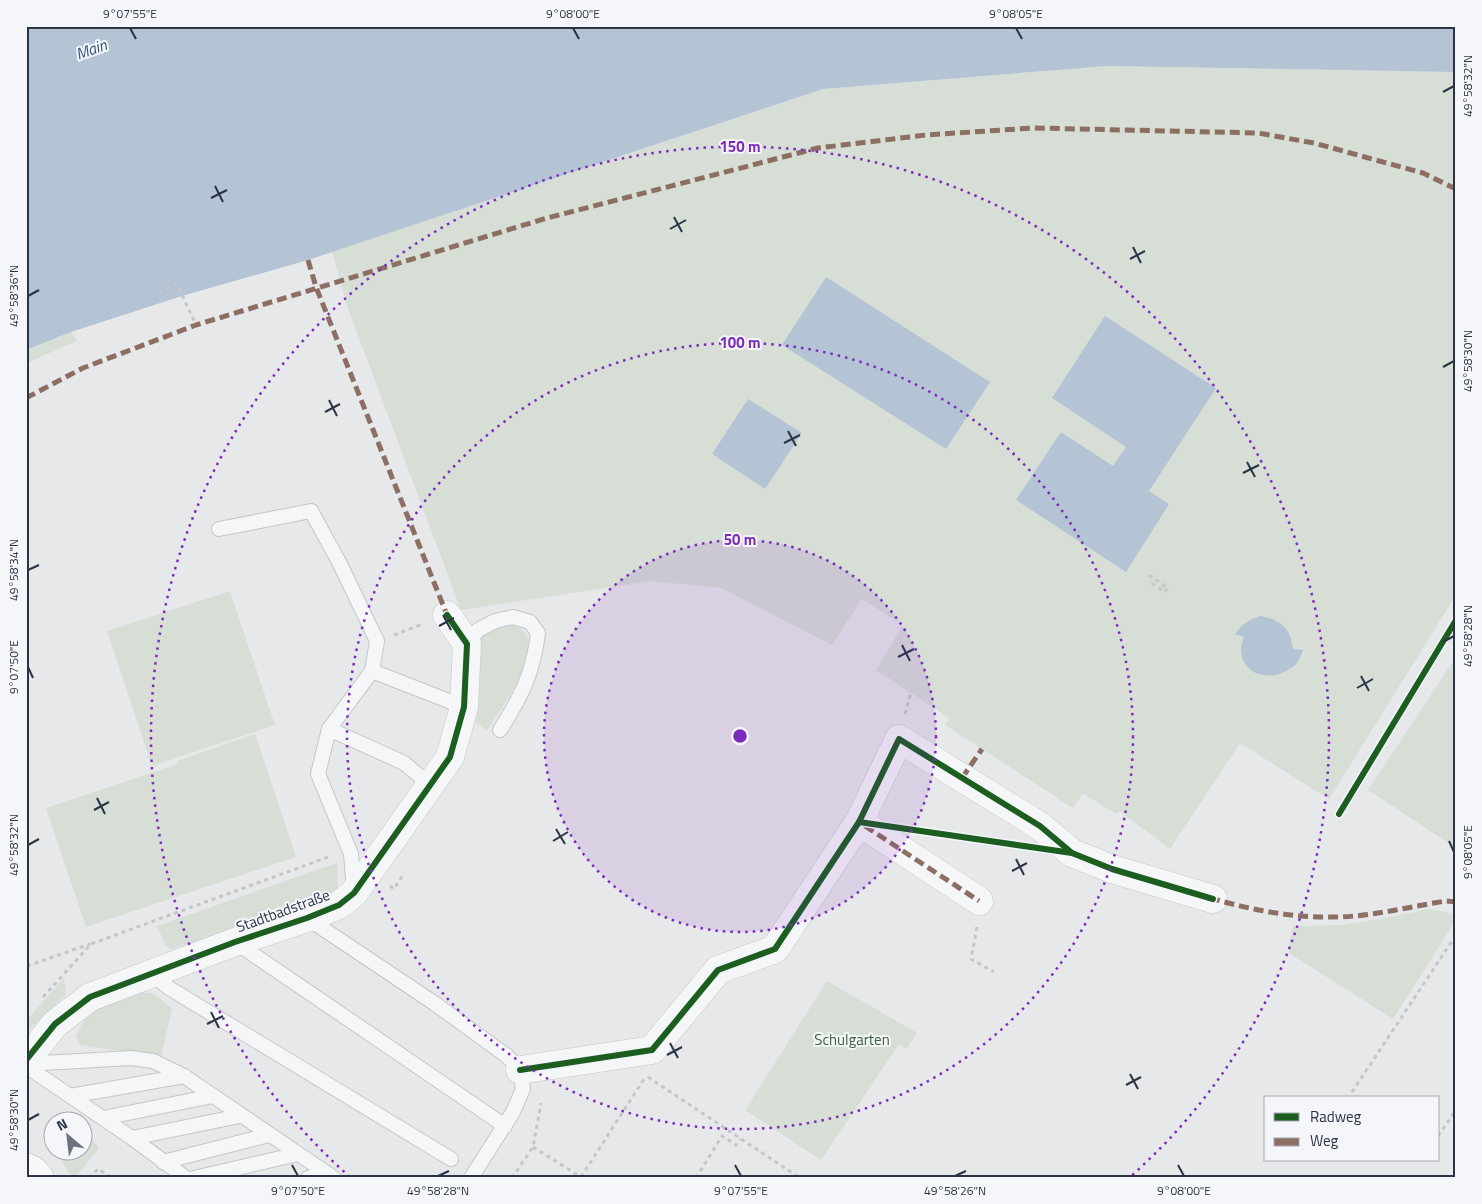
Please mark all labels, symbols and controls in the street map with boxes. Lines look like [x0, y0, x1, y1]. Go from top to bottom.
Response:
text: 9°07'55"E [103, 4, 157, 23]
text: 9°08'00"E [546, 4, 600, 23]
text: 9°08'05"E [989, 4, 1043, 23]
water label: Main [72, 32, 111, 66]
text: 49°58'32"N [1458, 55, 1477, 117]
text: 150 m [719, 135, 761, 158]
text: 49°58'36"N [4, 265, 23, 327]
text: 49°58'30"N [1458, 330, 1477, 392]
text: 100 m [719, 331, 761, 354]
text: 50 m [724, 528, 756, 551]
text: 49°58'34"N [4, 539, 23, 601]
text: 49°58'28"N [1458, 605, 1477, 667]
text: 9°07'50"E [4, 640, 23, 694]
centre of rings [731, 727, 749, 745]
text: 49°58'32"N [4, 814, 23, 876]
text: 9°08'05"E [1458, 825, 1477, 879]
street label: Stadtbadstraße [233, 883, 333, 938]
park label: Schulgarten [814, 1028, 890, 1051]
text: 49°58'30"N [4, 1089, 23, 1151]
legend [1264, 1096, 1440, 1162]
text: Radweg [1310, 1105, 1362, 1128]
north arrow [42, 1112, 92, 1162]
text: N [52, 1113, 71, 1136]
text: Weg [1310, 1129, 1339, 1152]
text: 9°07'50"E [271, 1181, 325, 1200]
text: 49°58'28"N [407, 1181, 469, 1200]
text: 9°07'55"E [714, 1181, 768, 1200]
text: 49°58'26"N [924, 1181, 986, 1200]
text: 9°08'00"E [1157, 1181, 1211, 1200]

